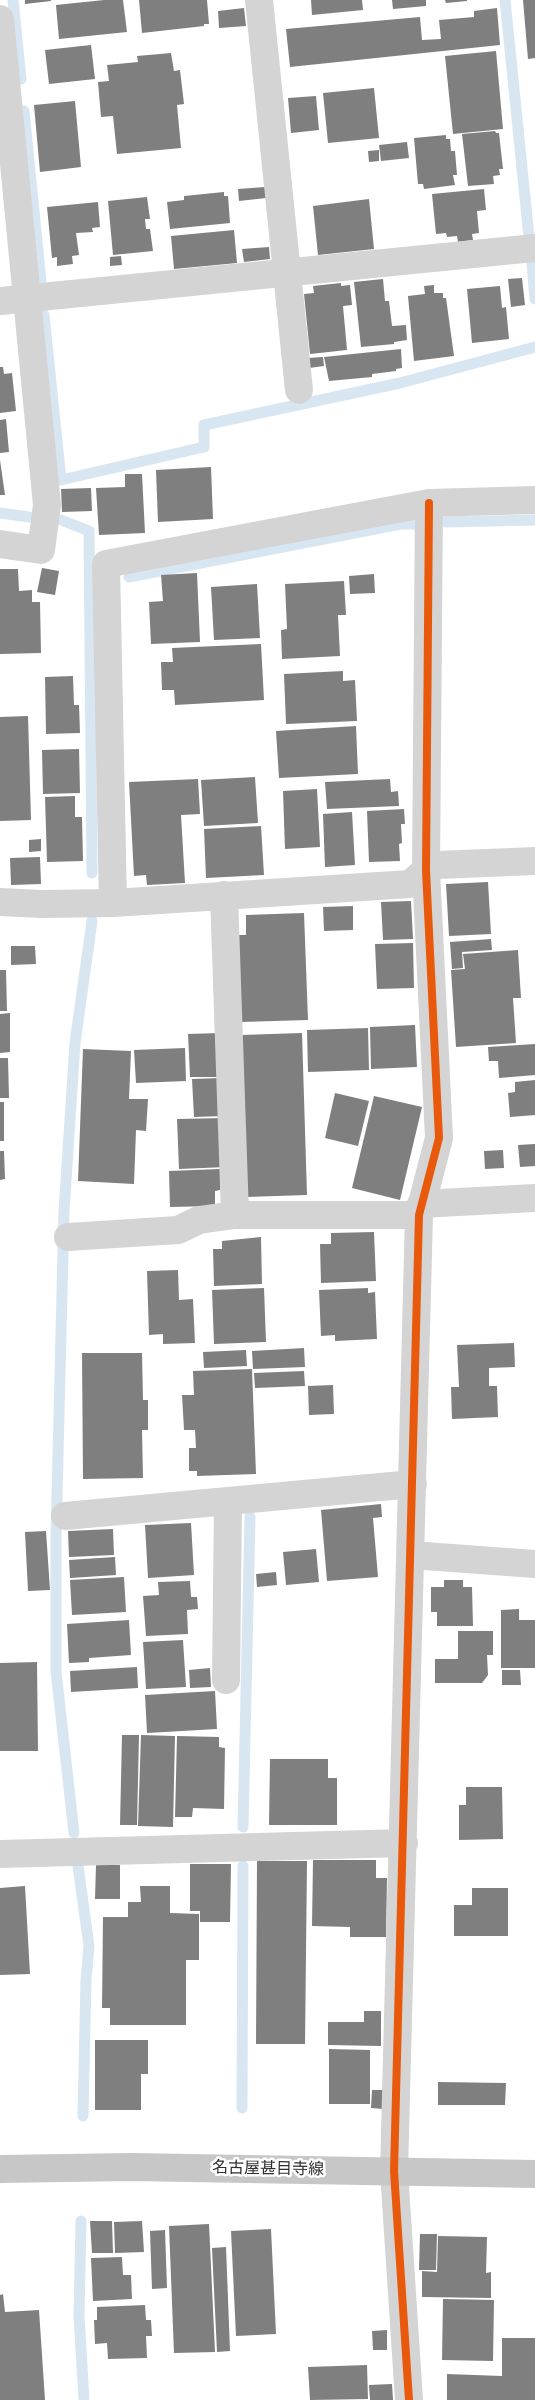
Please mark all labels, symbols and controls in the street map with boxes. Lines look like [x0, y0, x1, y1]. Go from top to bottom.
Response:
street label: 名古屋甚目寺線 [212, 2158, 324, 2180]

